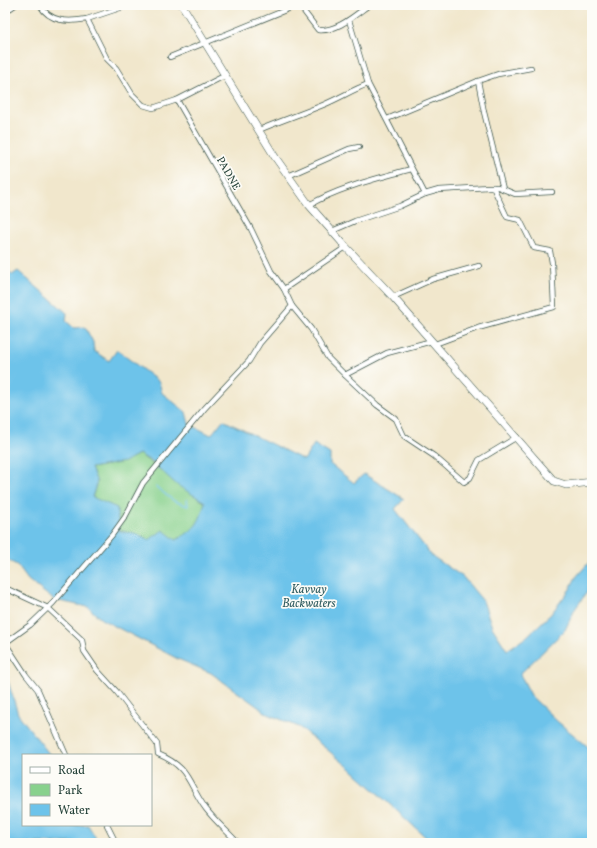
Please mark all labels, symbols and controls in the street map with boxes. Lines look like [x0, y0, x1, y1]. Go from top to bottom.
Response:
street label: PADNE [212, 154, 243, 194]
water label: Kavvay Backwaters [282, 582, 336, 612]
legend [22, 754, 152, 826]
text: Road [58, 763, 85, 779]
text: Park [58, 783, 83, 799]
text: Water [58, 803, 90, 819]

